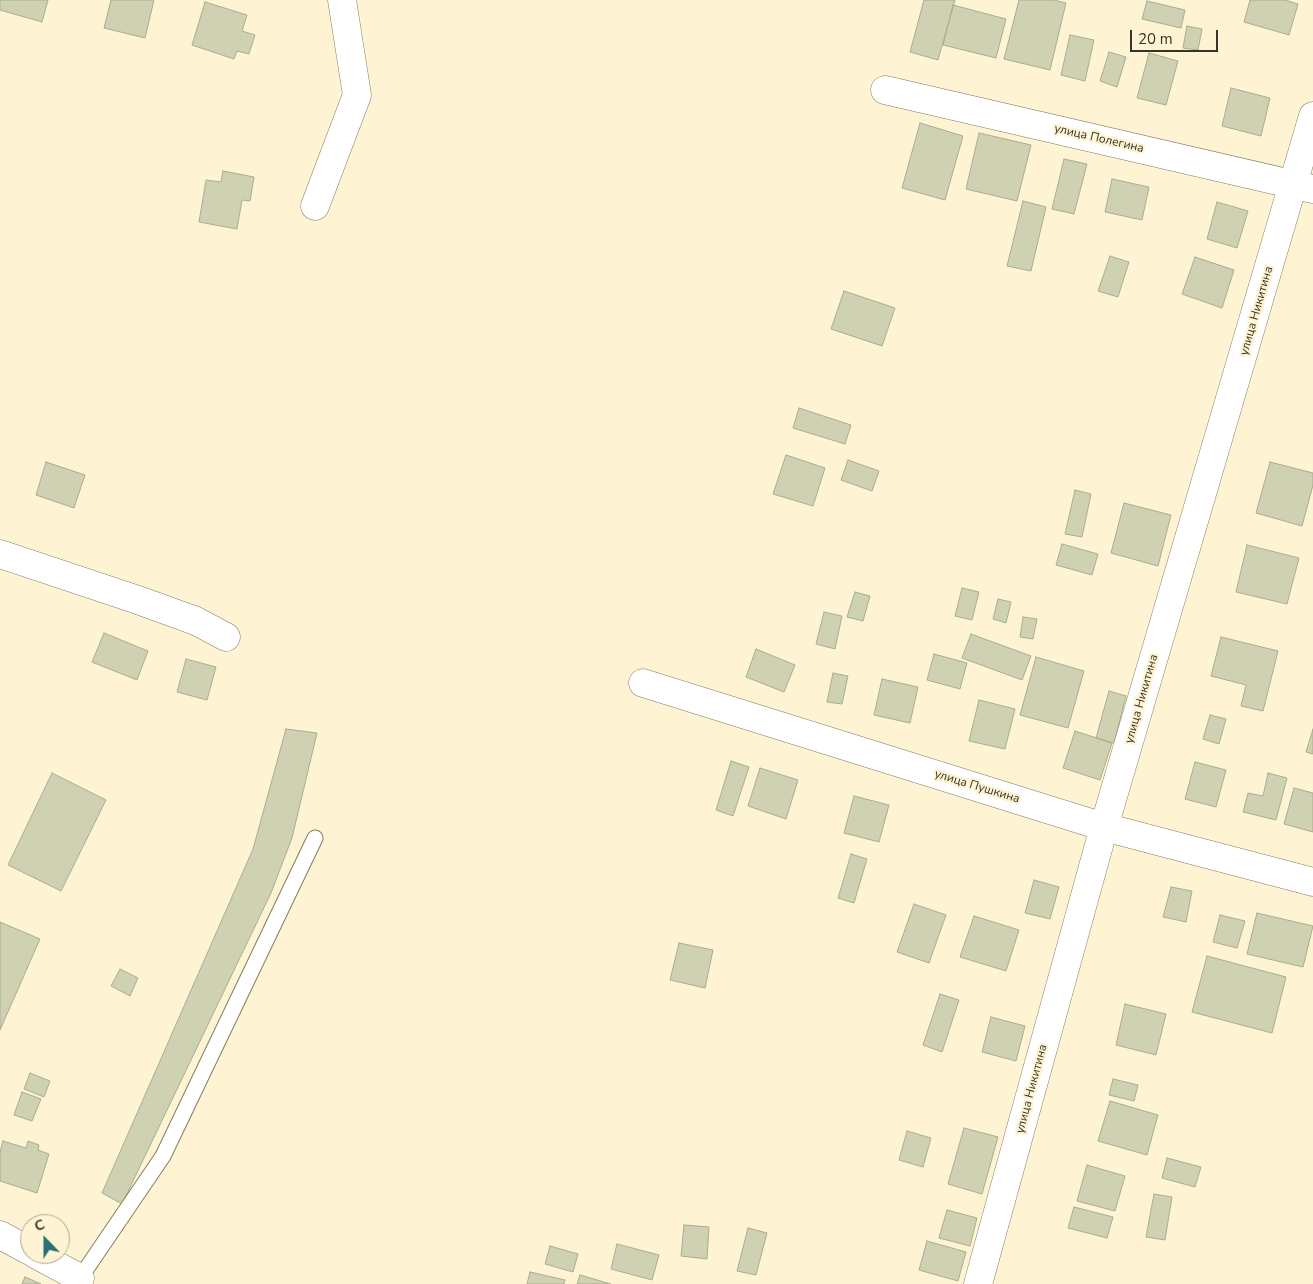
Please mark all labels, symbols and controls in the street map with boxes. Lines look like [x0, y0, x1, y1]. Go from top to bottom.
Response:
scale bar [1133, 20, 1220, 52]
text: 20 m [1138, 29, 1173, 49]
street label: улица Полегина [1053, 122, 1145, 156]
street label: улица Никитина [1237, 265, 1277, 357]
street label: улица Никитина [1122, 653, 1162, 745]
street label: улица Пушкина [933, 767, 1021, 807]
street label: улица Никитина [1013, 1043, 1051, 1135]
north arrow [20, 1214, 70, 1264]
text: С [32, 1215, 48, 1236]

